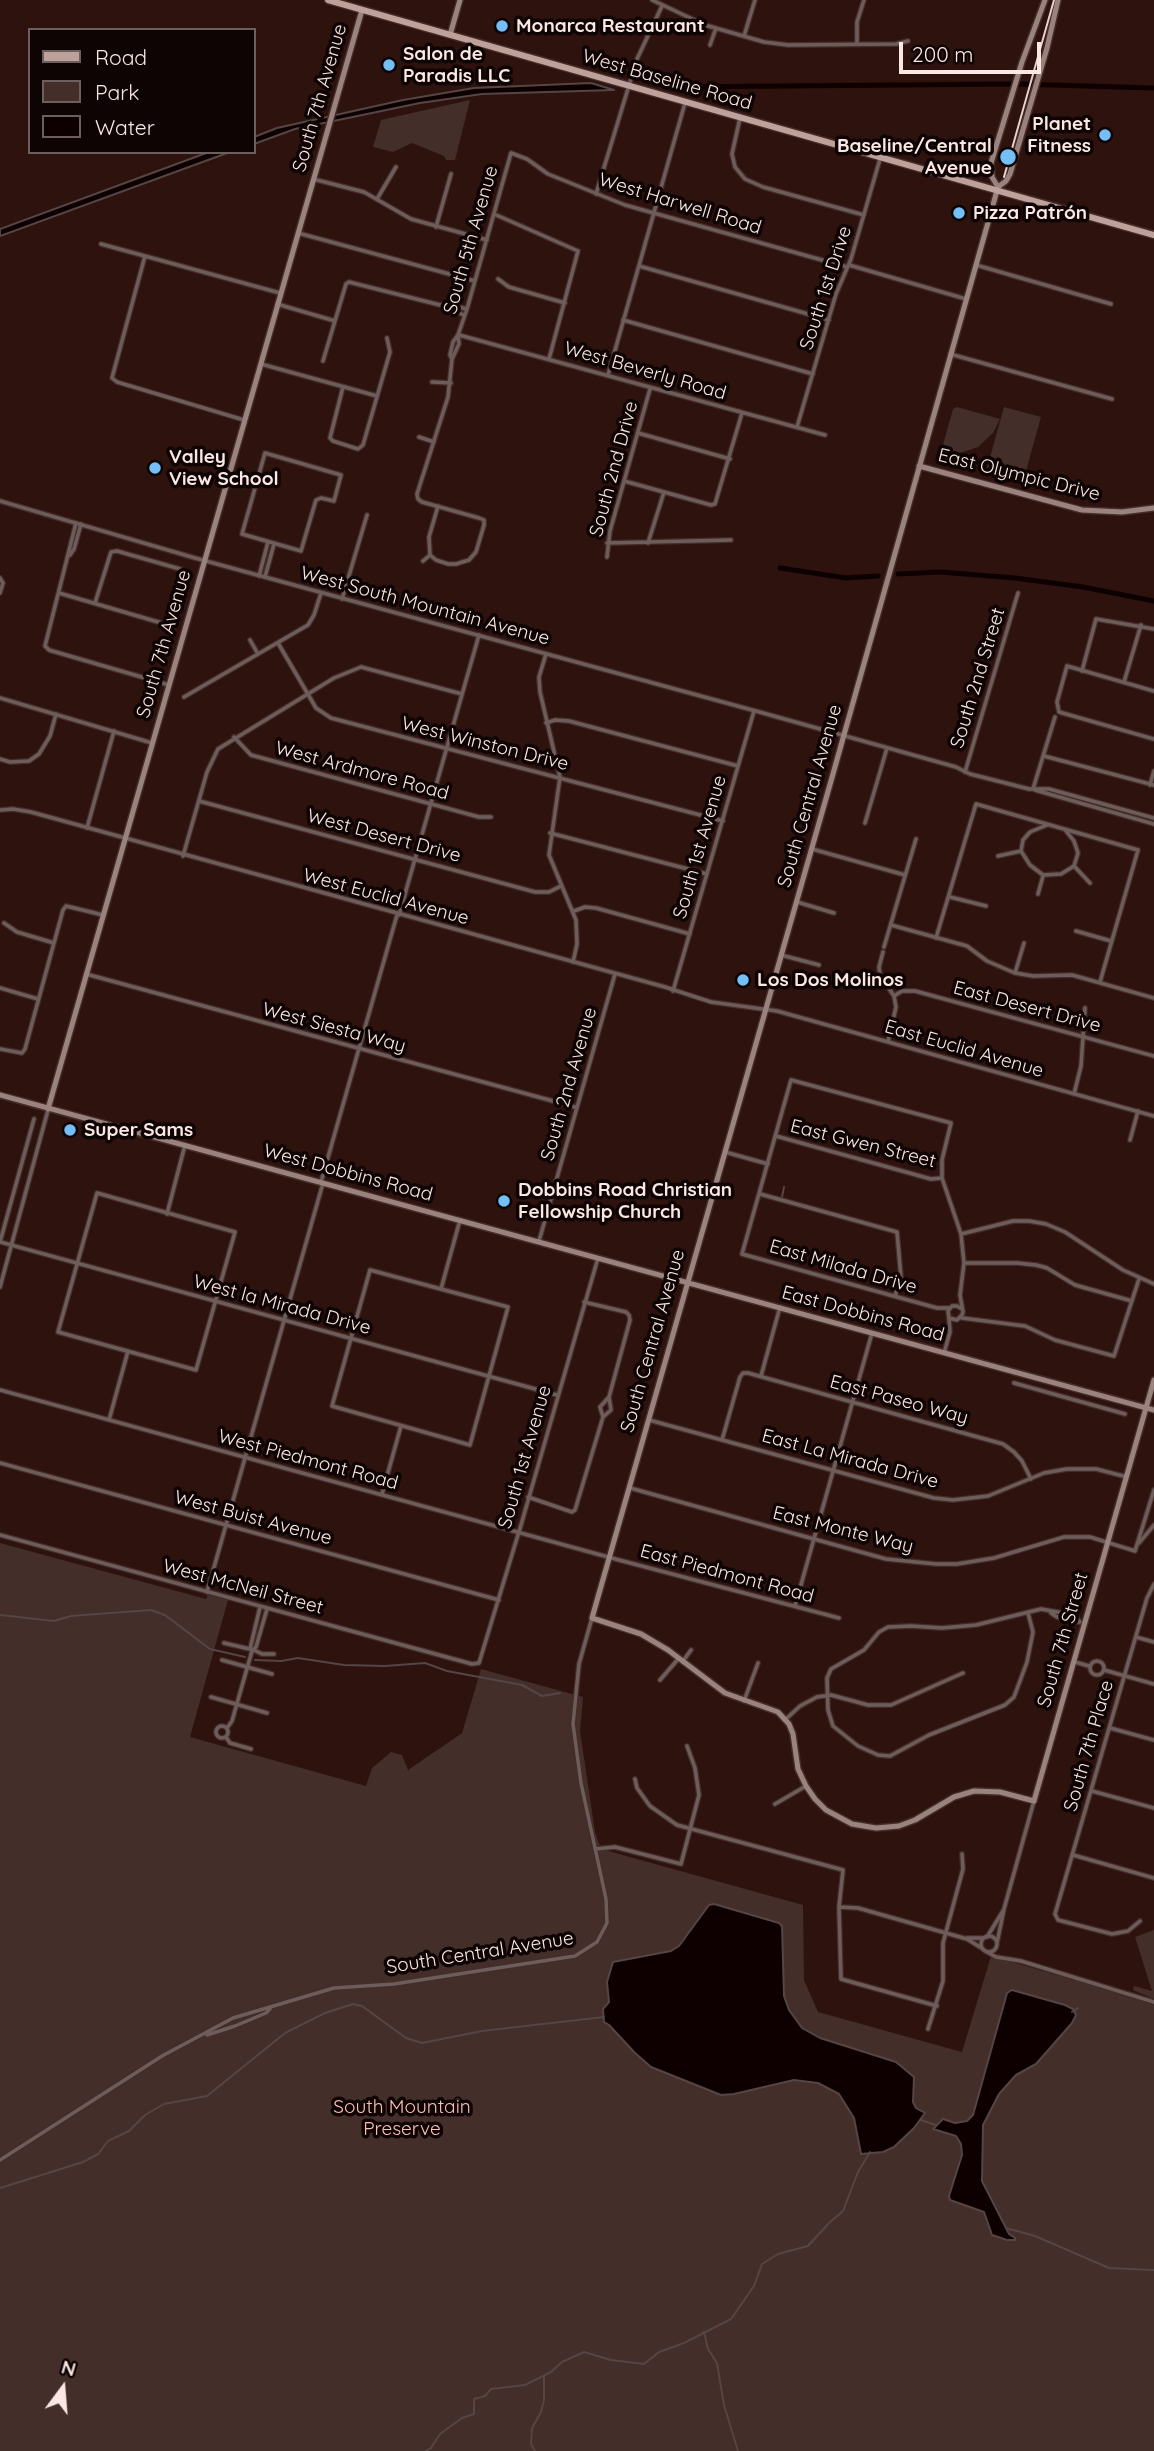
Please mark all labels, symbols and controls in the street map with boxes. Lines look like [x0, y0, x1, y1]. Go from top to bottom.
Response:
place label: Monarca Restaurant [516, 15, 705, 37]
marker: Monarca Restaurant [494, 18, 510, 34]
street label: South 7th Avenue [288, 22, 352, 174]
legend [28, 28, 256, 154]
scale bar [902, 28, 1044, 72]
text: 200 m [912, 41, 974, 67]
place label: Salon de Paradis LLC [403, 43, 510, 87]
text: Road [95, 44, 147, 70]
street label: West Baseline Road [580, 45, 754, 115]
marker: Salon de Paradis LLC [381, 57, 397, 73]
text: Park [95, 79, 139, 105]
place label: Planet Fitness [1027, 113, 1091, 157]
text: Water [95, 114, 155, 140]
marker: Planet Fitness [1097, 127, 1113, 143]
place label: Baseline/Central Avenue [837, 135, 992, 179]
marker: Baseline/Central Avenue [998, 147, 1018, 167]
street label: South 5th Avenue [439, 163, 503, 317]
street label: West Harwell Road [596, 168, 764, 240]
place label: Pizza Patrón [973, 202, 1087, 224]
marker: Pizza Patrón [951, 205, 967, 221]
street label: South 1st Drive [795, 223, 857, 353]
street label: West Beverly Road [561, 337, 729, 405]
street label: South 2nd Drive [585, 399, 643, 539]
street label: East Olympic Drive [936, 444, 1102, 506]
place label: Valley View School [169, 446, 279, 490]
marker: Valley View School [147, 460, 163, 476]
street label: West South Mountain Avenue [298, 562, 552, 650]
street label: South 7th Avenue [132, 568, 196, 720]
street label: South 2nd Street [946, 605, 1010, 751]
street label: South Central Avenue [773, 702, 847, 890]
street label: West Winston Drive [399, 712, 571, 776]
street label: West Ardmore Road [273, 737, 451, 805]
street label: South 1st Avenue [669, 773, 731, 921]
street label: West Desert Drive [305, 805, 463, 867]
street label: West Euclid Avenue [301, 864, 471, 930]
place label: Los Dos Molinos [757, 969, 903, 991]
marker: Los Dos Molinos [735, 972, 751, 988]
street label: East Desert Drive [951, 976, 1103, 1038]
street label: West Siesta Way [260, 998, 408, 1058]
street label: South 2nd Avenue [536, 1005, 602, 1163]
street label: East Euclid Avenue [882, 1015, 1046, 1083]
street label: East Gwen Street [788, 1115, 938, 1173]
place label: Super Sams [84, 1119, 193, 1141]
marker: Super Sams [62, 1122, 78, 1138]
street label: West Dobbins Road [261, 1139, 435, 1207]
place label: Dobbins Road Christian Fellowship Church [518, 1179, 732, 1223]
marker: Dobbins Road Christian Fellowship Church [496, 1193, 512, 1209]
street label: East Milada Drive [767, 1235, 919, 1299]
street label: South Central Avenue [616, 1247, 690, 1435]
street label: West la Mirada Drive [191, 1270, 373, 1340]
street label: East Dobbins Road [779, 1281, 947, 1347]
street label: East Paseo Way [827, 1371, 971, 1429]
street label: South 1st Avenue [494, 1383, 556, 1531]
street label: East La Mirada Drive [759, 1424, 941, 1494]
street label: West Piedmont Road [215, 1425, 401, 1495]
street label: West Buist Avenue [172, 1486, 334, 1550]
street label: East Monte Way [770, 1502, 916, 1558]
street label: East Piedmont Road [638, 1540, 816, 1608]
street label: West McNeil Street [160, 1555, 326, 1619]
street label: South 7th Street [1033, 1570, 1093, 1710]
street label: South 7th Place [1059, 1678, 1119, 1814]
street label: South Central Avenue [385, 1927, 575, 1979]
park label: South Mountain Preserve [333, 2096, 471, 2140]
north arrow [28, 2353, 98, 2423]
text: N [59, 2354, 79, 2381]

